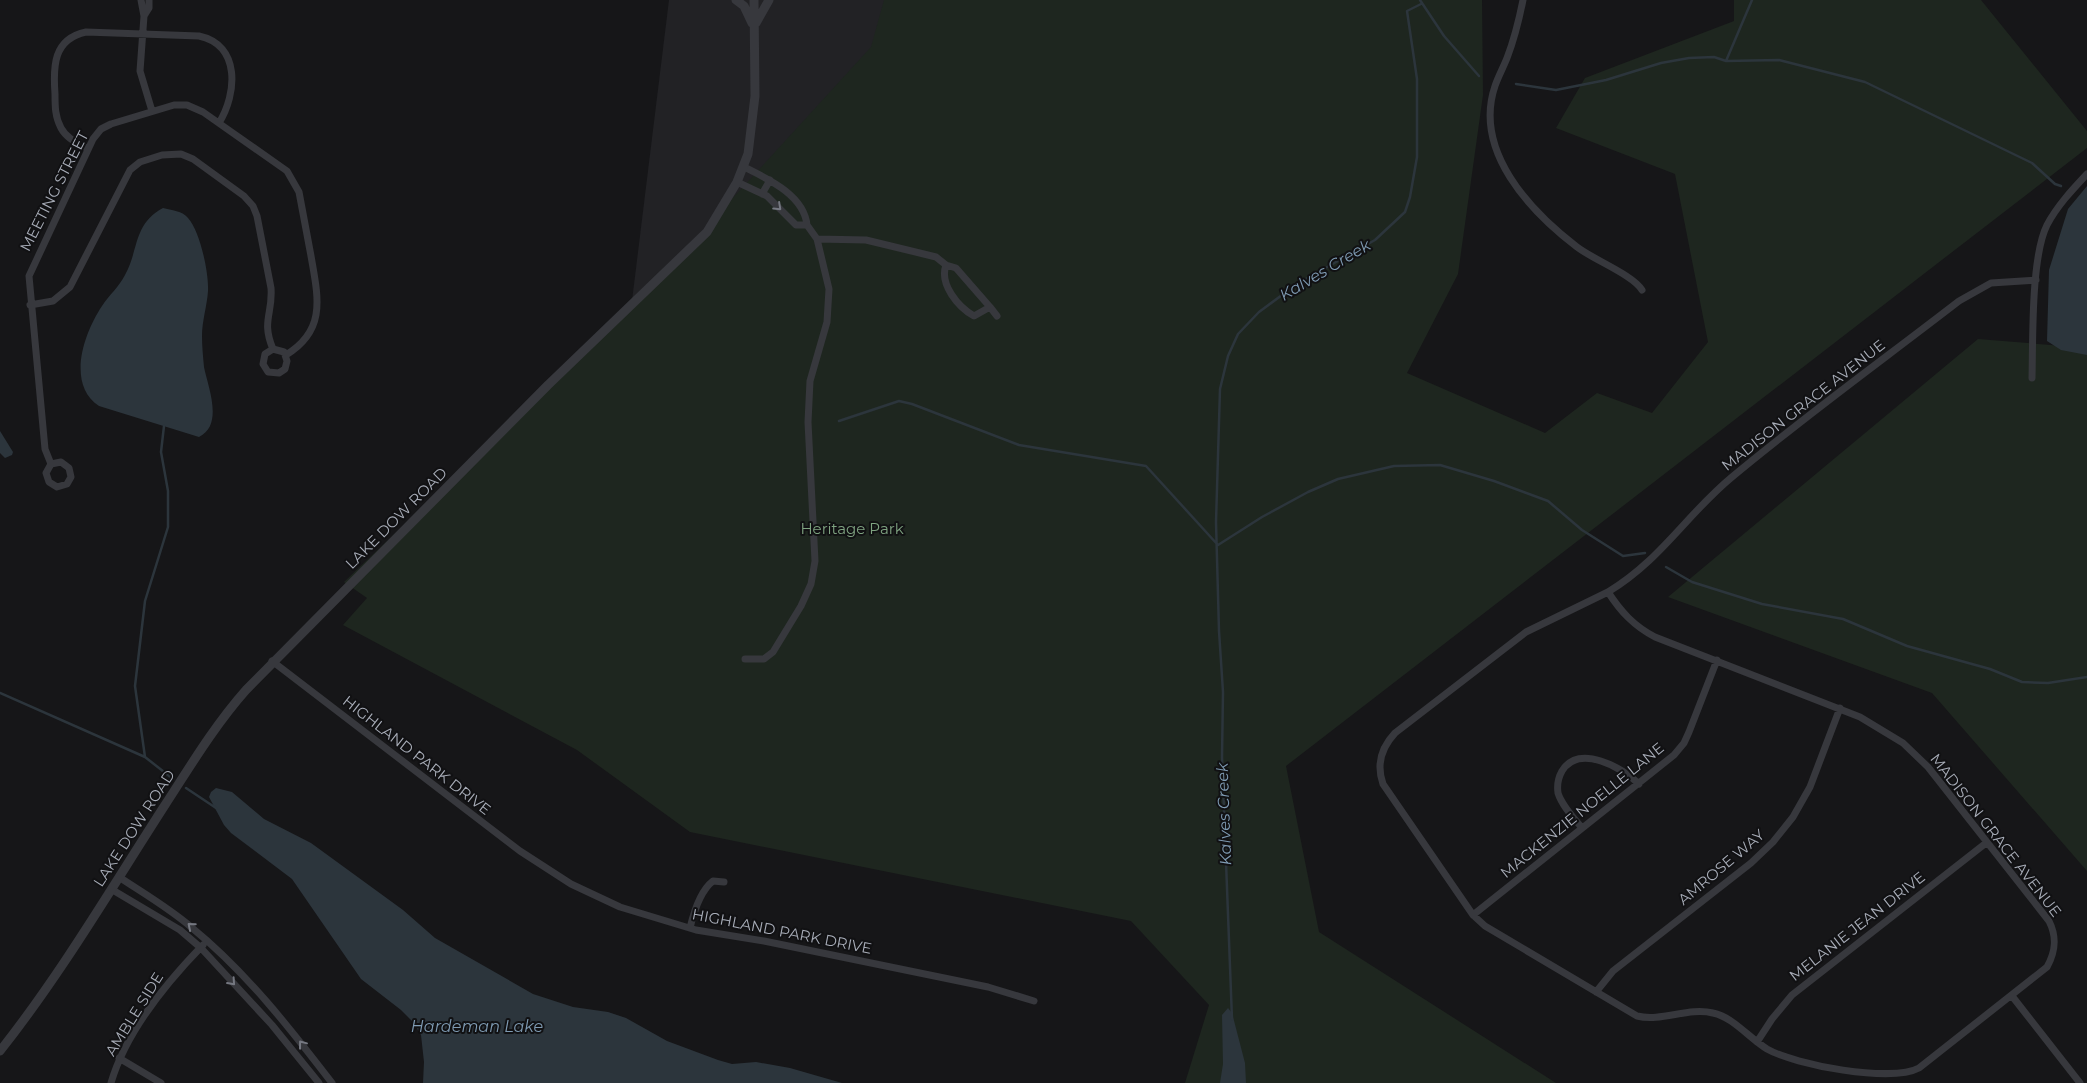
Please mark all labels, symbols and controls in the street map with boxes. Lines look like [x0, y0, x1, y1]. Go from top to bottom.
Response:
street label: MEETING STREET [15, 127, 93, 254]
one-way arrow [773, 201, 782, 210]
water label: Kalves Creek [1276, 235, 1375, 305]
street label: MADISON GRACE AVENUE [1717, 335, 1889, 475]
street label: LAKE DOW ROAD [341, 463, 451, 573]
park label: Heritage Park [800, 519, 904, 538]
street label: HIGHLAND PARK DRIVE [339, 691, 495, 819]
street label: MACKENZIE NOELLE LANE [1496, 738, 1668, 882]
street label: MADISON GRACE AVENUE [1926, 749, 2066, 921]
water label: Kalves Creek [1213, 761, 1235, 866]
street label: LAKE DOW ROAD [89, 766, 179, 890]
street label: AMROSE WAY [1674, 825, 1769, 909]
street label: MELANIE JEAN DRIVE [1785, 867, 1929, 985]
street label: HIGHLAND PARK DRIVE [690, 904, 874, 958]
one-way arrow [187, 923, 196, 932]
street label: AMBLE SIDE [101, 969, 167, 1059]
one-way arrow [226, 977, 235, 986]
water label: Hardeman Lake [411, 1017, 543, 1036]
one-way arrow [300, 1041, 308, 1050]

